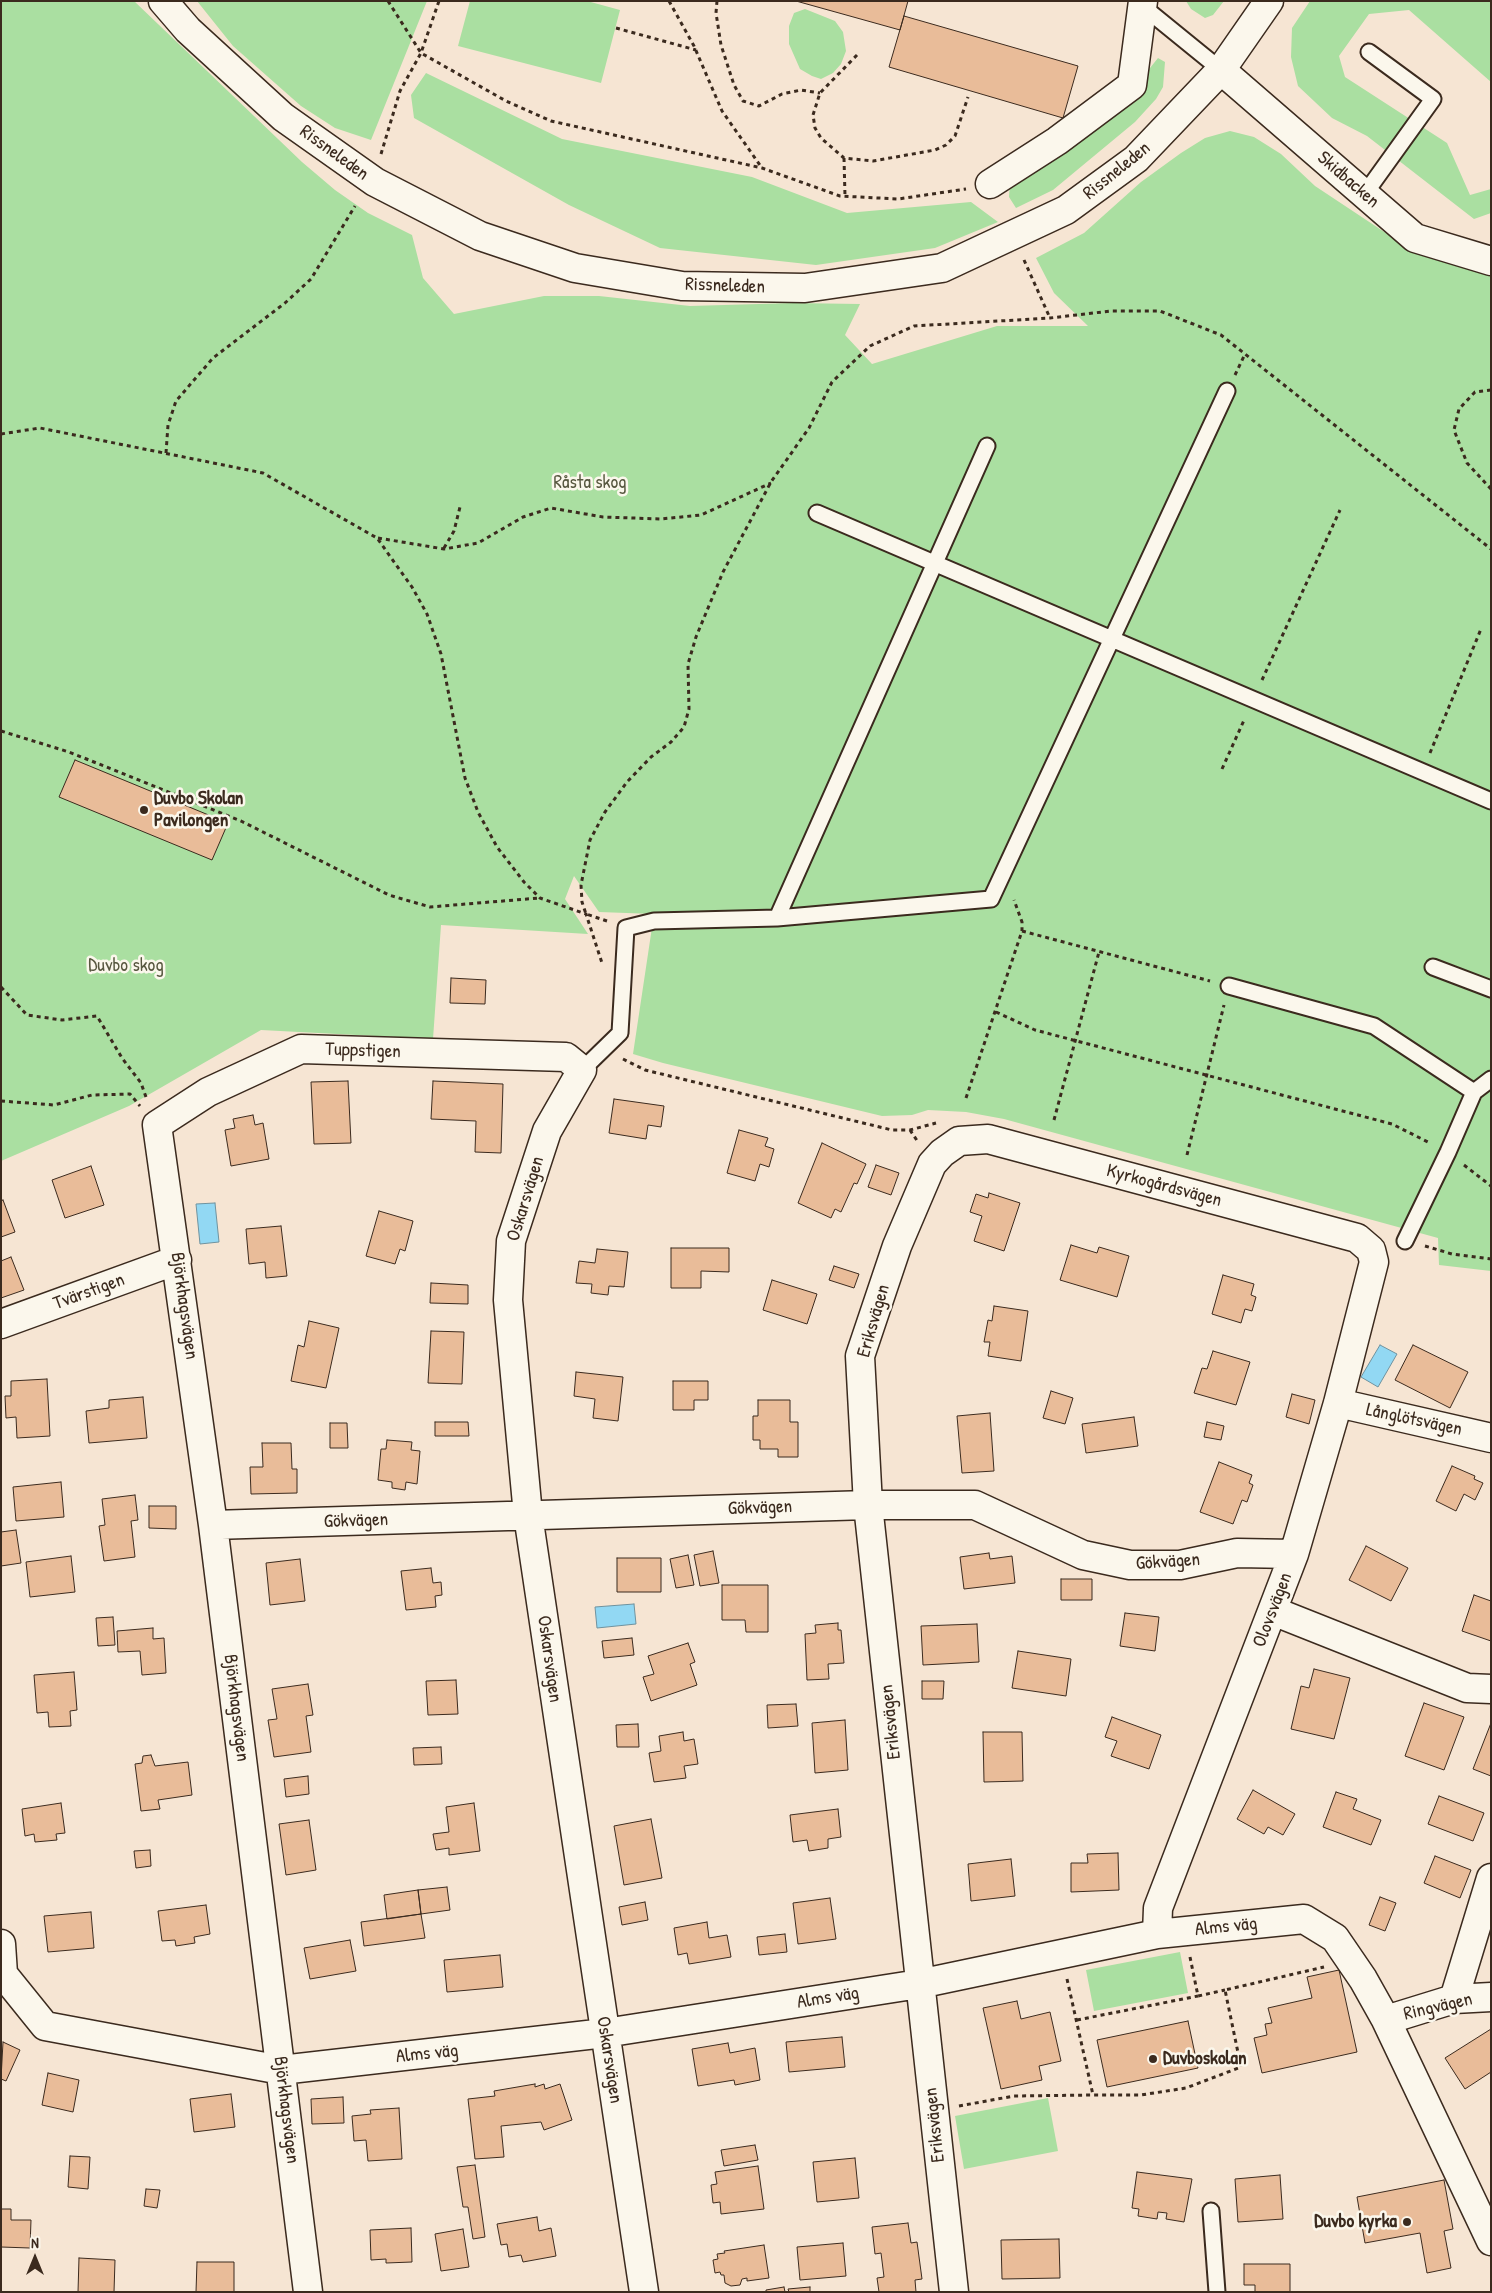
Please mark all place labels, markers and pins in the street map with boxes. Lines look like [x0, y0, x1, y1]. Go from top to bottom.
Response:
place label: Duvbo Skolan Pavilongen [154, 788, 243, 832]
marker: Duvbo Skolan Pavilongen [138, 804, 150, 816]
place label: Duvboskolan [1163, 2048, 1247, 2070]
marker: Duvboskolan [1147, 2053, 1159, 2065]
place label: Duvbo kyrka [1314, 2211, 1397, 2233]
marker: Duvbo kyrka [1401, 2216, 1413, 2228]

